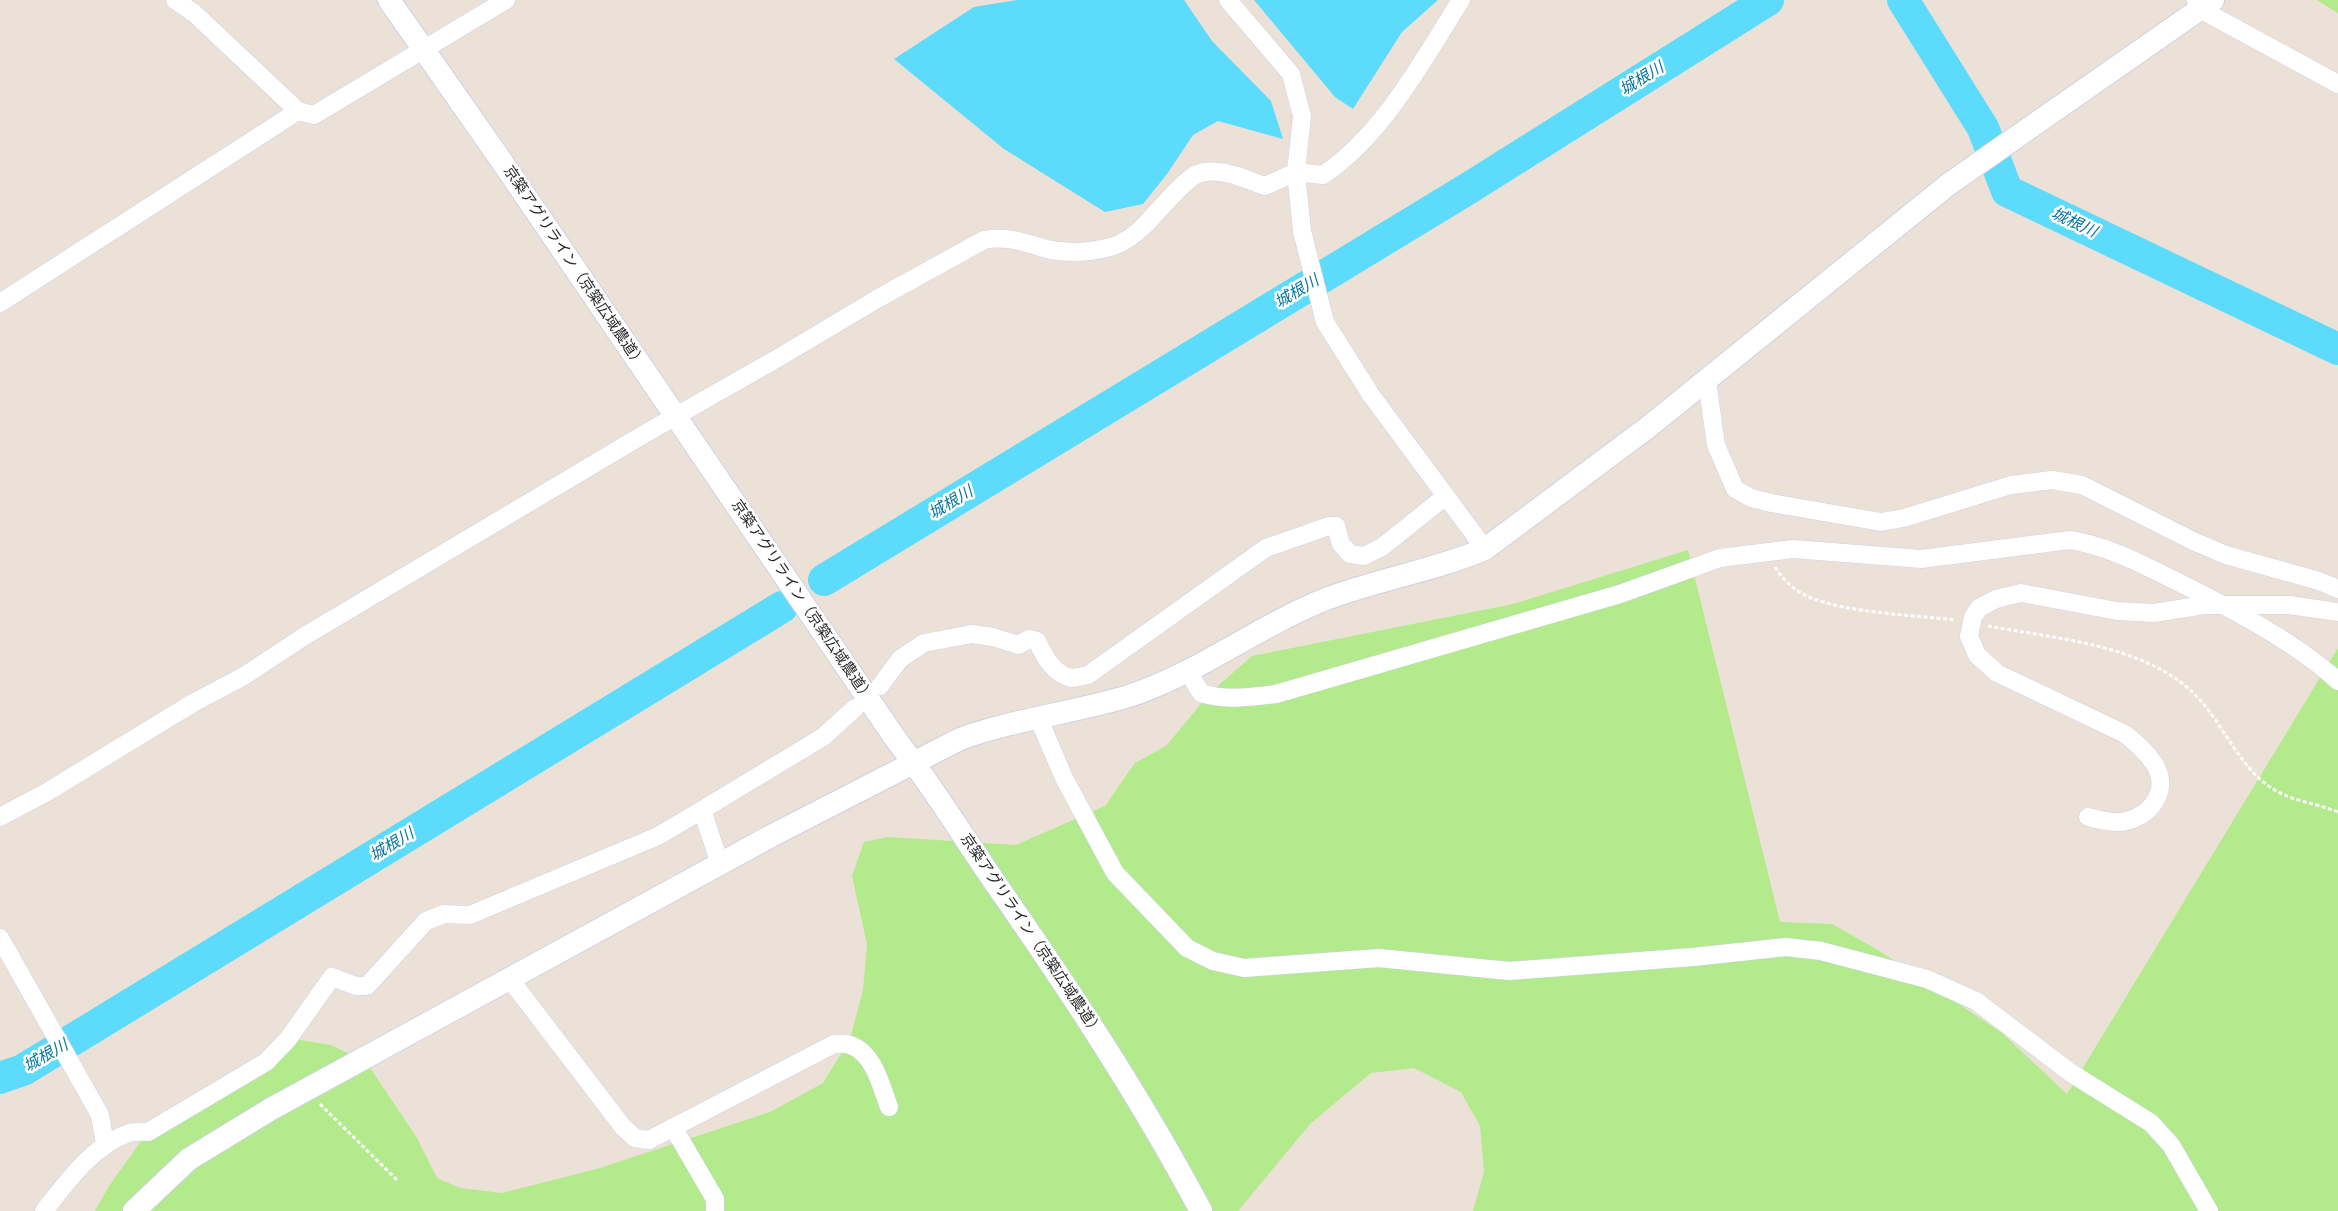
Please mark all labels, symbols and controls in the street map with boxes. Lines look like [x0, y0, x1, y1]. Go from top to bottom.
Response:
water label: 城根川 [1617, 58, 1667, 100]
street label: 京築アグリライン（京築広域農道） [499, 162, 649, 372]
water label: 城根川 [2048, 204, 2100, 242]
water label: 城根川 [1271, 271, 1323, 313]
water label: 城根川 [925, 482, 977, 524]
street label: 京築アグリライン（京築広域農道） [727, 496, 877, 706]
water label: 城根川 [366, 824, 418, 866]
street label: 京築アグリライン（京築広域農道） [956, 830, 1106, 1040]
water label: 城根川 [20, 1036, 72, 1076]

